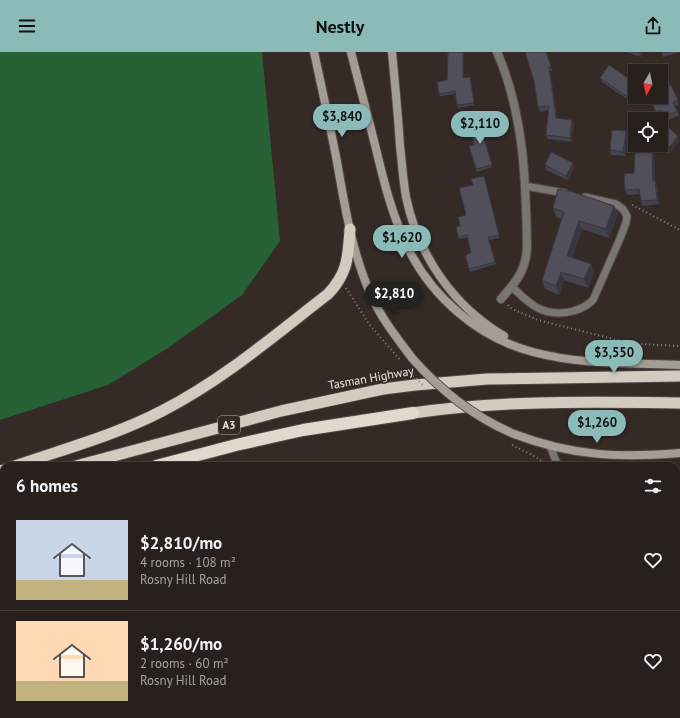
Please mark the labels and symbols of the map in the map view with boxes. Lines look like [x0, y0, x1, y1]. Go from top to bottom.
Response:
north arrow [628, 64, 668, 104]
pin: $3,840 [309, 104, 375, 138]
pin: $2,110 [447, 111, 513, 145]
pin: $1,620 [369, 225, 435, 259]
pin: $2,810 [361, 281, 427, 315]
pin: $3,550 [581, 340, 647, 374]
street label: Tasman Highway [327, 363, 415, 392]
pin: $1,260 [564, 410, 630, 444]
road number: A3 [218, 416, 240, 434]

